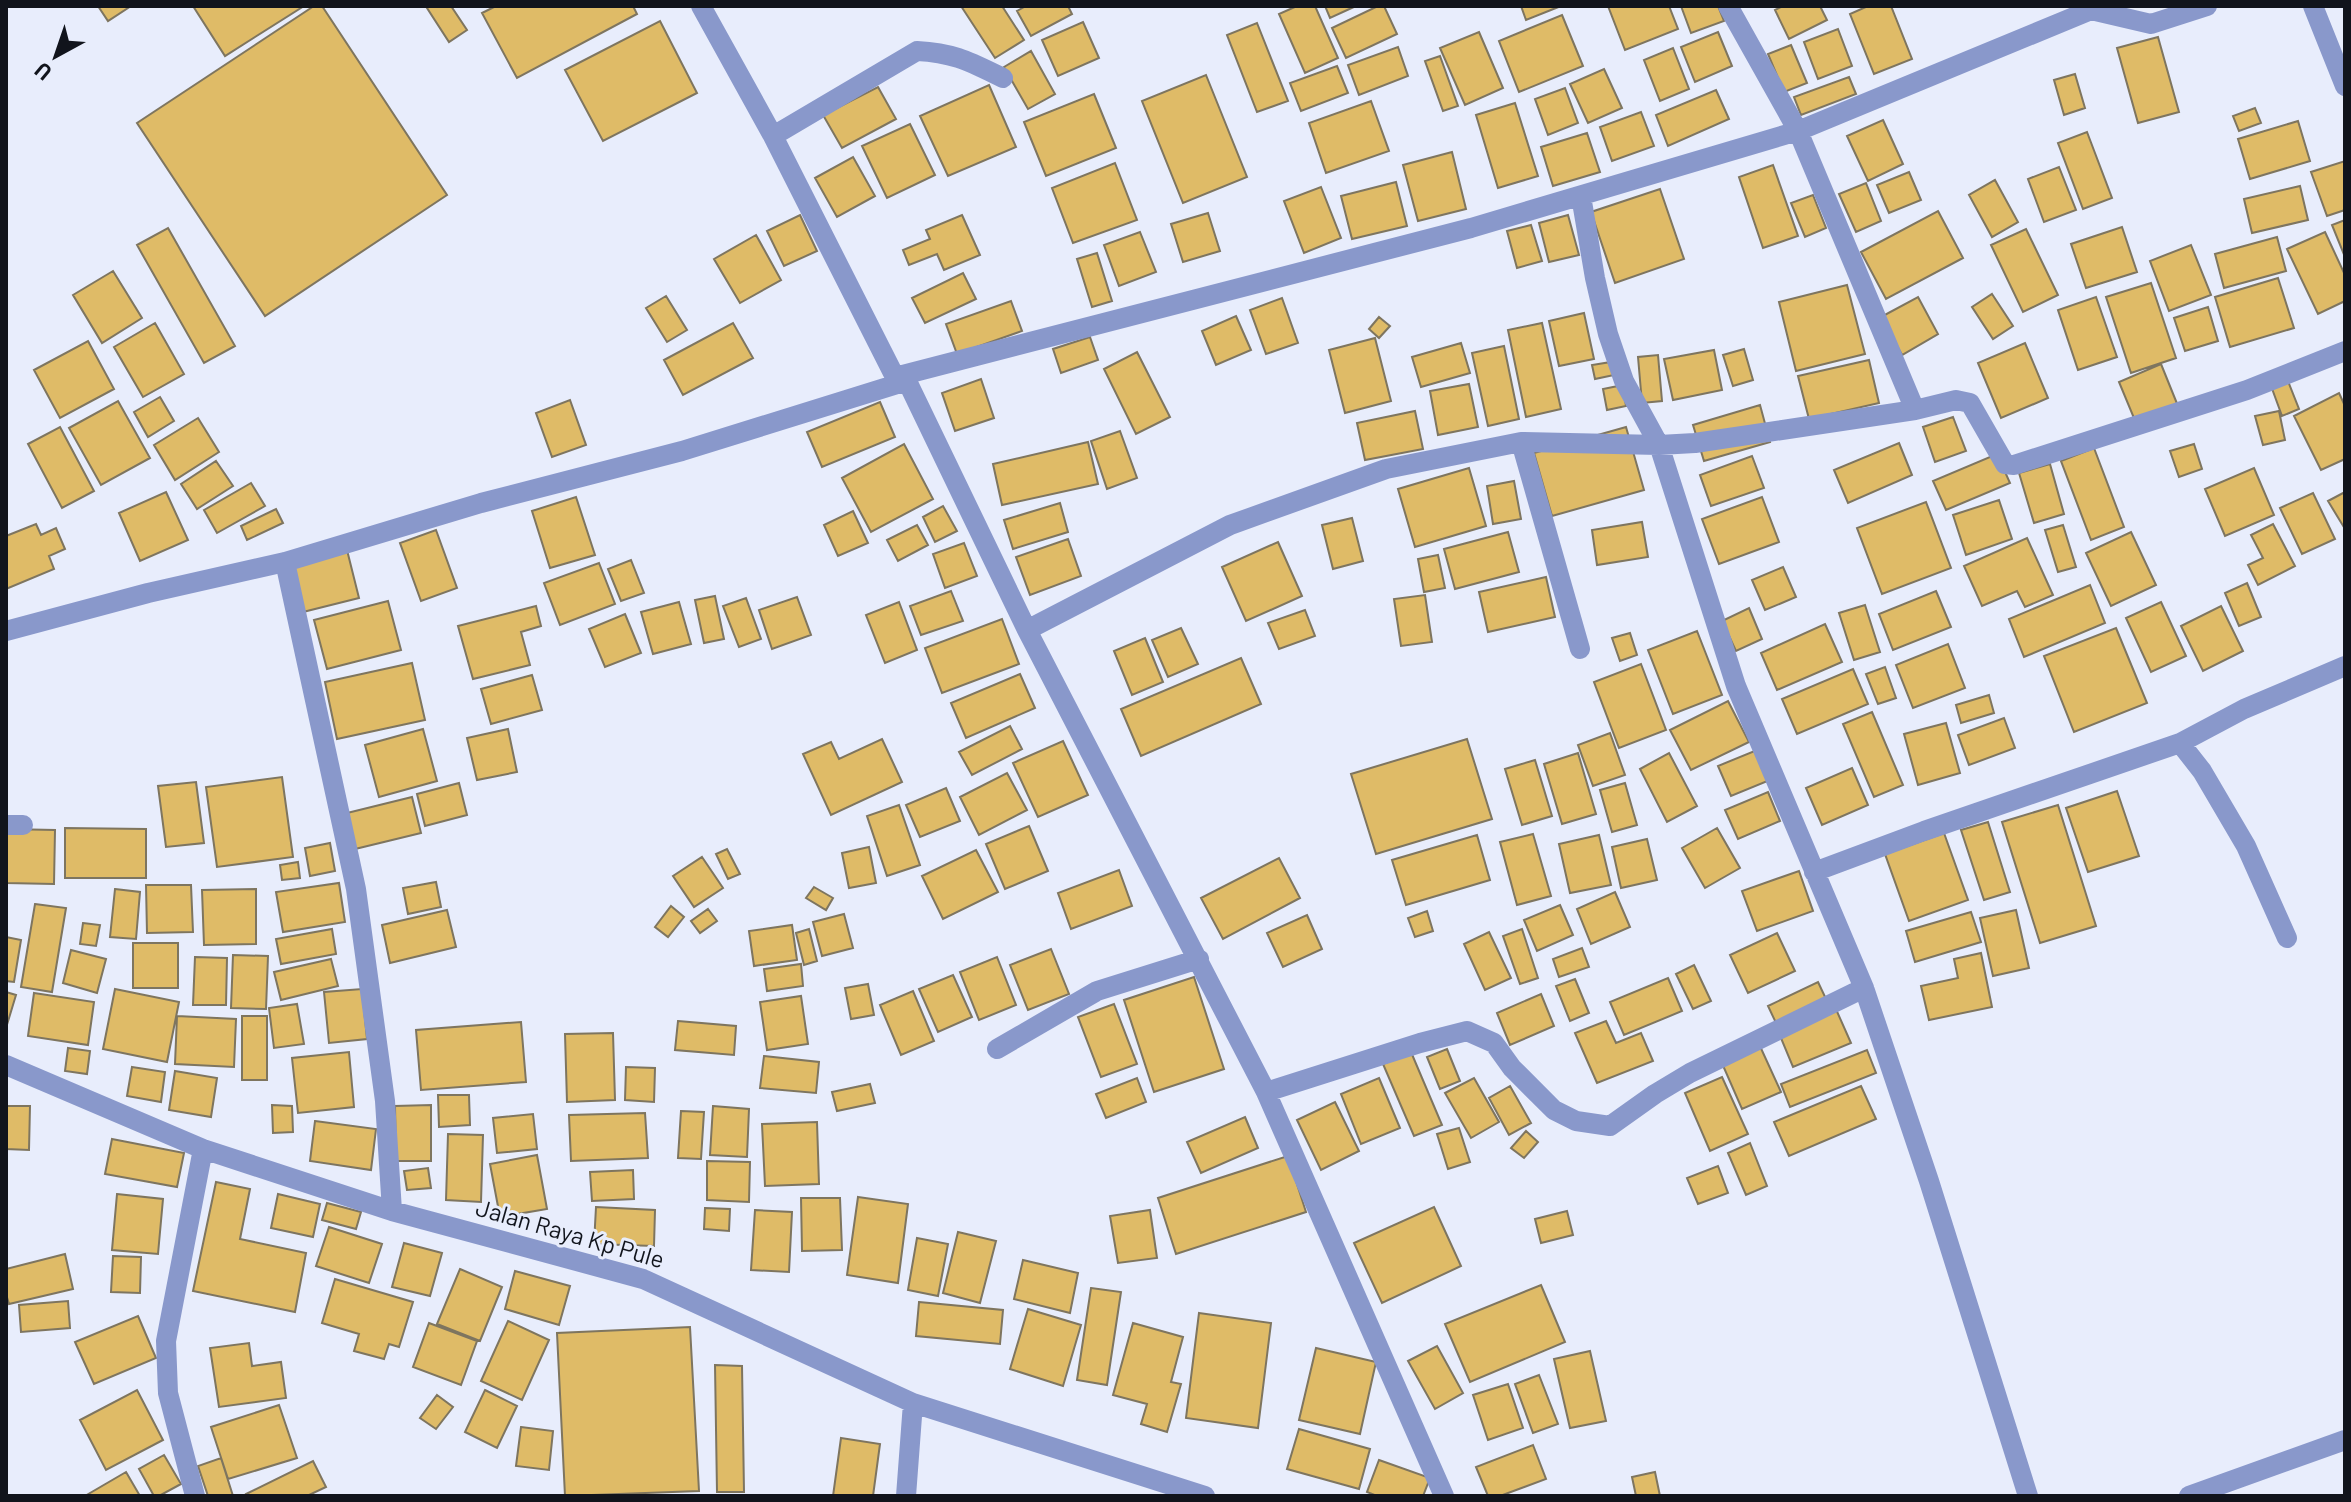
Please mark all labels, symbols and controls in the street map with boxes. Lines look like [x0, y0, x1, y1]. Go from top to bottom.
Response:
north arrow [16, 16, 96, 96]
text: U [29, 58, 56, 86]
street label: Jalan Raya Kp Pule [473, 1192, 668, 1273]

